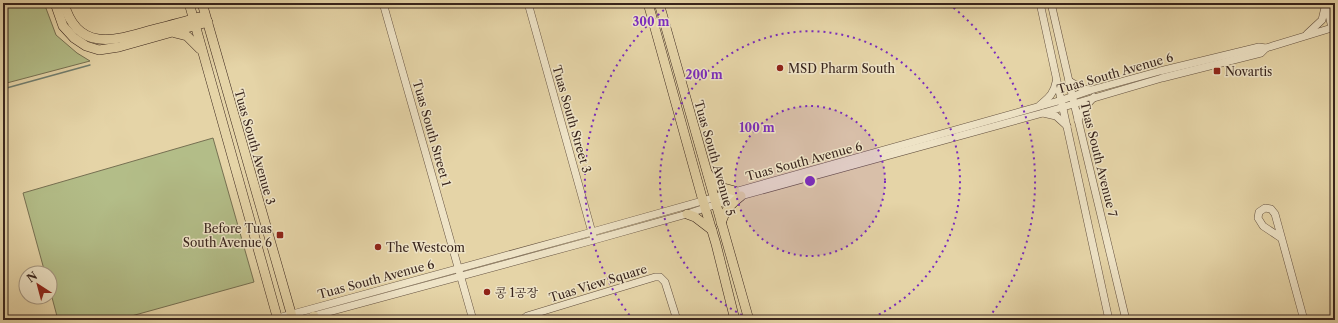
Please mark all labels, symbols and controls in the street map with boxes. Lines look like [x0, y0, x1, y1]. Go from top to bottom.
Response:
text: 300 m [632, 14, 670, 29]
street label: Tuas South Avenue 6 [1055, 49, 1175, 97]
place label: MSD Pharm South [788, 61, 896, 76]
street label: Tuas South Street 3 [549, 63, 595, 175]
marker: MSD Pharm South [775, 63, 785, 73]
place label: Novartis [1225, 64, 1272, 79]
marker: Novartis [1212, 66, 1222, 76]
text: 200 m [685, 67, 723, 82]
street label: Tuas South Street 1 [410, 78, 454, 188]
street label: Tuas South Avenue 3 [231, 87, 279, 207]
street label: Tuas South Avenue 5 [691, 98, 739, 218]
street label: Tuas South Avenue 7 [1077, 100, 1121, 219]
text: 100 m [739, 120, 775, 135]
street label: Tuas South Avenue 6 [744, 138, 864, 184]
centre of rings [803, 174, 817, 188]
place label: Before Tuas South Avenue 6 [183, 221, 272, 250]
marker: Before Tuas South Avenue 6 [275, 230, 285, 240]
place label: The Westcom [386, 240, 465, 255]
marker: The Westcom [373, 242, 383, 252]
street label: Tuas South Avenue 6 [316, 256, 436, 302]
street label: Tuas View Square [547, 261, 649, 305]
north arrow [18, 265, 58, 305]
text: N [24, 268, 40, 285]
place label: 콩 1공장 [495, 285, 538, 300]
marker: 콩 1공장 [482, 287, 492, 297]

